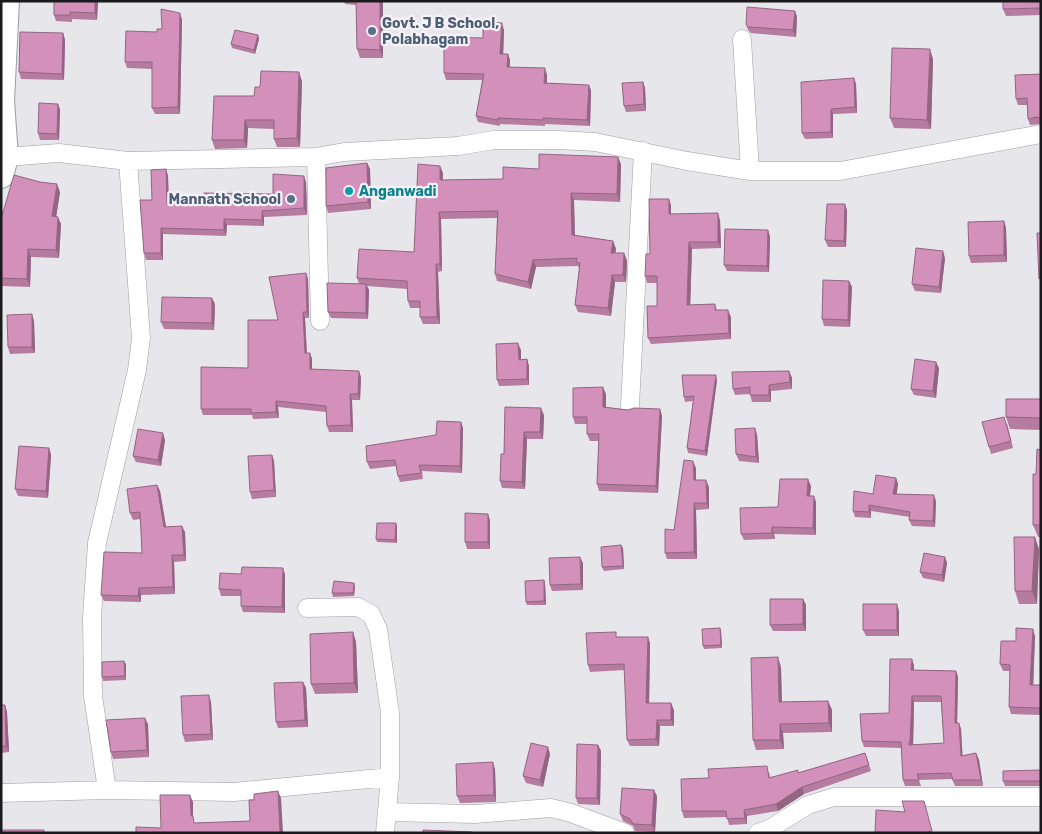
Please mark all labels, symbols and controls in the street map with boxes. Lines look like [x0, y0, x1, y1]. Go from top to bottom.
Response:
place label: Govt. J B School, Polabhagam [382, 15, 499, 48]
marker: Govt. J B School, Polabhagam [366, 25, 378, 37]
place label: Anganwadi [359, 183, 437, 200]
marker: Anganwadi [343, 185, 355, 197]
place label: Mannath School [169, 191, 281, 208]
marker: Mannath School [285, 193, 297, 205]

